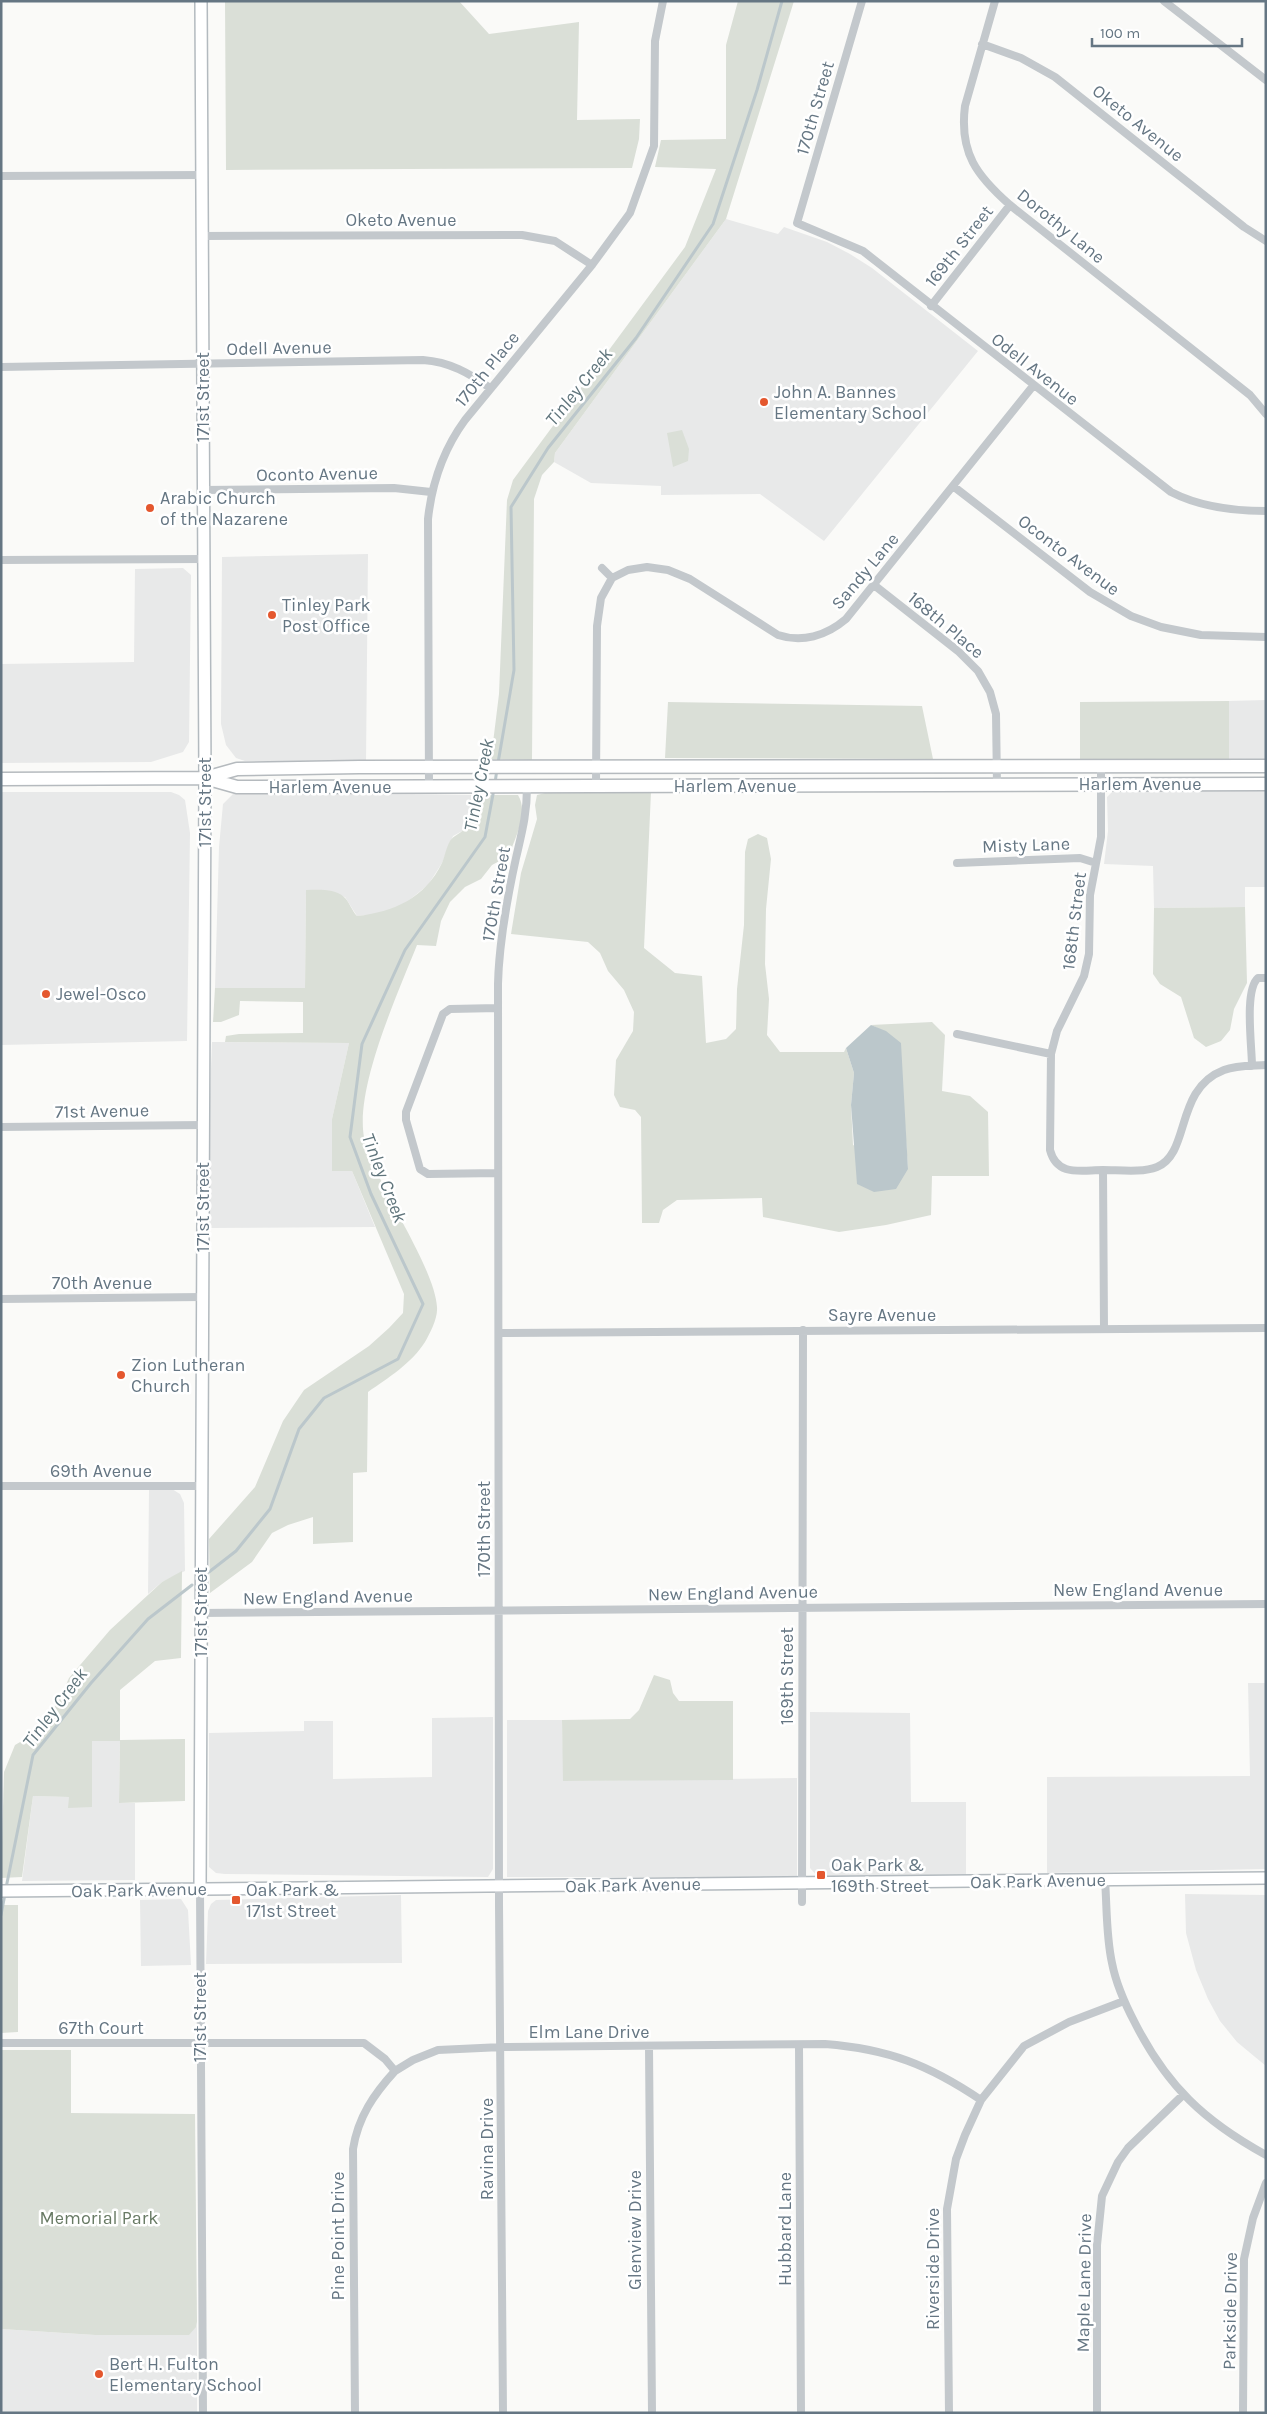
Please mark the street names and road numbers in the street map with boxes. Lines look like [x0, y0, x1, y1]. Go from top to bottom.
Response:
street label: 170th Street [791, 58, 839, 157]
street label: Oketo Avenue [1088, 79, 1188, 167]
street label: Dorothy Lane [1013, 184, 1109, 268]
street label: 169th Street [920, 200, 998, 291]
street label: Oketo Avenue [345, 209, 457, 231]
street label: 170th Place [450, 327, 524, 411]
street label: Odell Avenue [987, 328, 1083, 410]
street label: Odell Avenue [226, 336, 332, 360]
street label: 171st Street [192, 352, 214, 442]
street label: Oconto Avenue [256, 462, 378, 486]
street label: Oconto Avenue [1014, 510, 1124, 600]
street label: Sandy Lane [827, 528, 903, 614]
street label: 168th Place [903, 587, 989, 663]
street label: 171st Street [194, 757, 216, 847]
street label: Harlem Avenue [1078, 773, 1202, 795]
street label: Harlem Avenue [673, 775, 797, 797]
street label: Harlem Avenue [268, 776, 392, 798]
street label: Misty Lane [982, 832, 1070, 858]
street label: 170th Street [477, 844, 515, 943]
street label: 168th Street [1057, 870, 1091, 971]
street label: 71st Avenue [55, 1099, 149, 1123]
street label: 171st Street [192, 1162, 214, 1252]
street label: 70th Avenue [52, 1272, 152, 1294]
street label: Sayre Avenue [828, 1304, 936, 1326]
street label: 69th Avenue [50, 1460, 152, 1482]
street label: 170th Street [473, 1481, 495, 1577]
street label: 171st Street [190, 1567, 212, 1657]
street label: New England Avenue [1053, 1579, 1223, 1601]
street label: New England Avenue [648, 1581, 818, 1605]
street label: New England Avenue [243, 1585, 413, 1609]
street label: 169th Street [776, 1627, 798, 1725]
street label: Oak Park Avenue [970, 1869, 1106, 1893]
street label: Oak Park Avenue [565, 1873, 701, 1897]
street label: Oak Park Avenue [71, 1878, 207, 1902]
street label: 171st Street [189, 1972, 211, 2062]
street label: 67th Court [58, 2017, 144, 2039]
street label: Elm Lane Drive [528, 2021, 650, 2043]
street label: Ravina Drive [476, 2098, 498, 2200]
street label: Glenview Drive [624, 2170, 646, 2290]
street label: Pine Point Drive [327, 2172, 349, 2300]
street label: Hubbard Lane [774, 2172, 796, 2286]
street label: Riverside Drive [922, 2208, 944, 2330]
street label: Maple Lane Drive [1072, 2213, 1096, 2353]
street label: Parkside Drive [1218, 2252, 1242, 2370]

